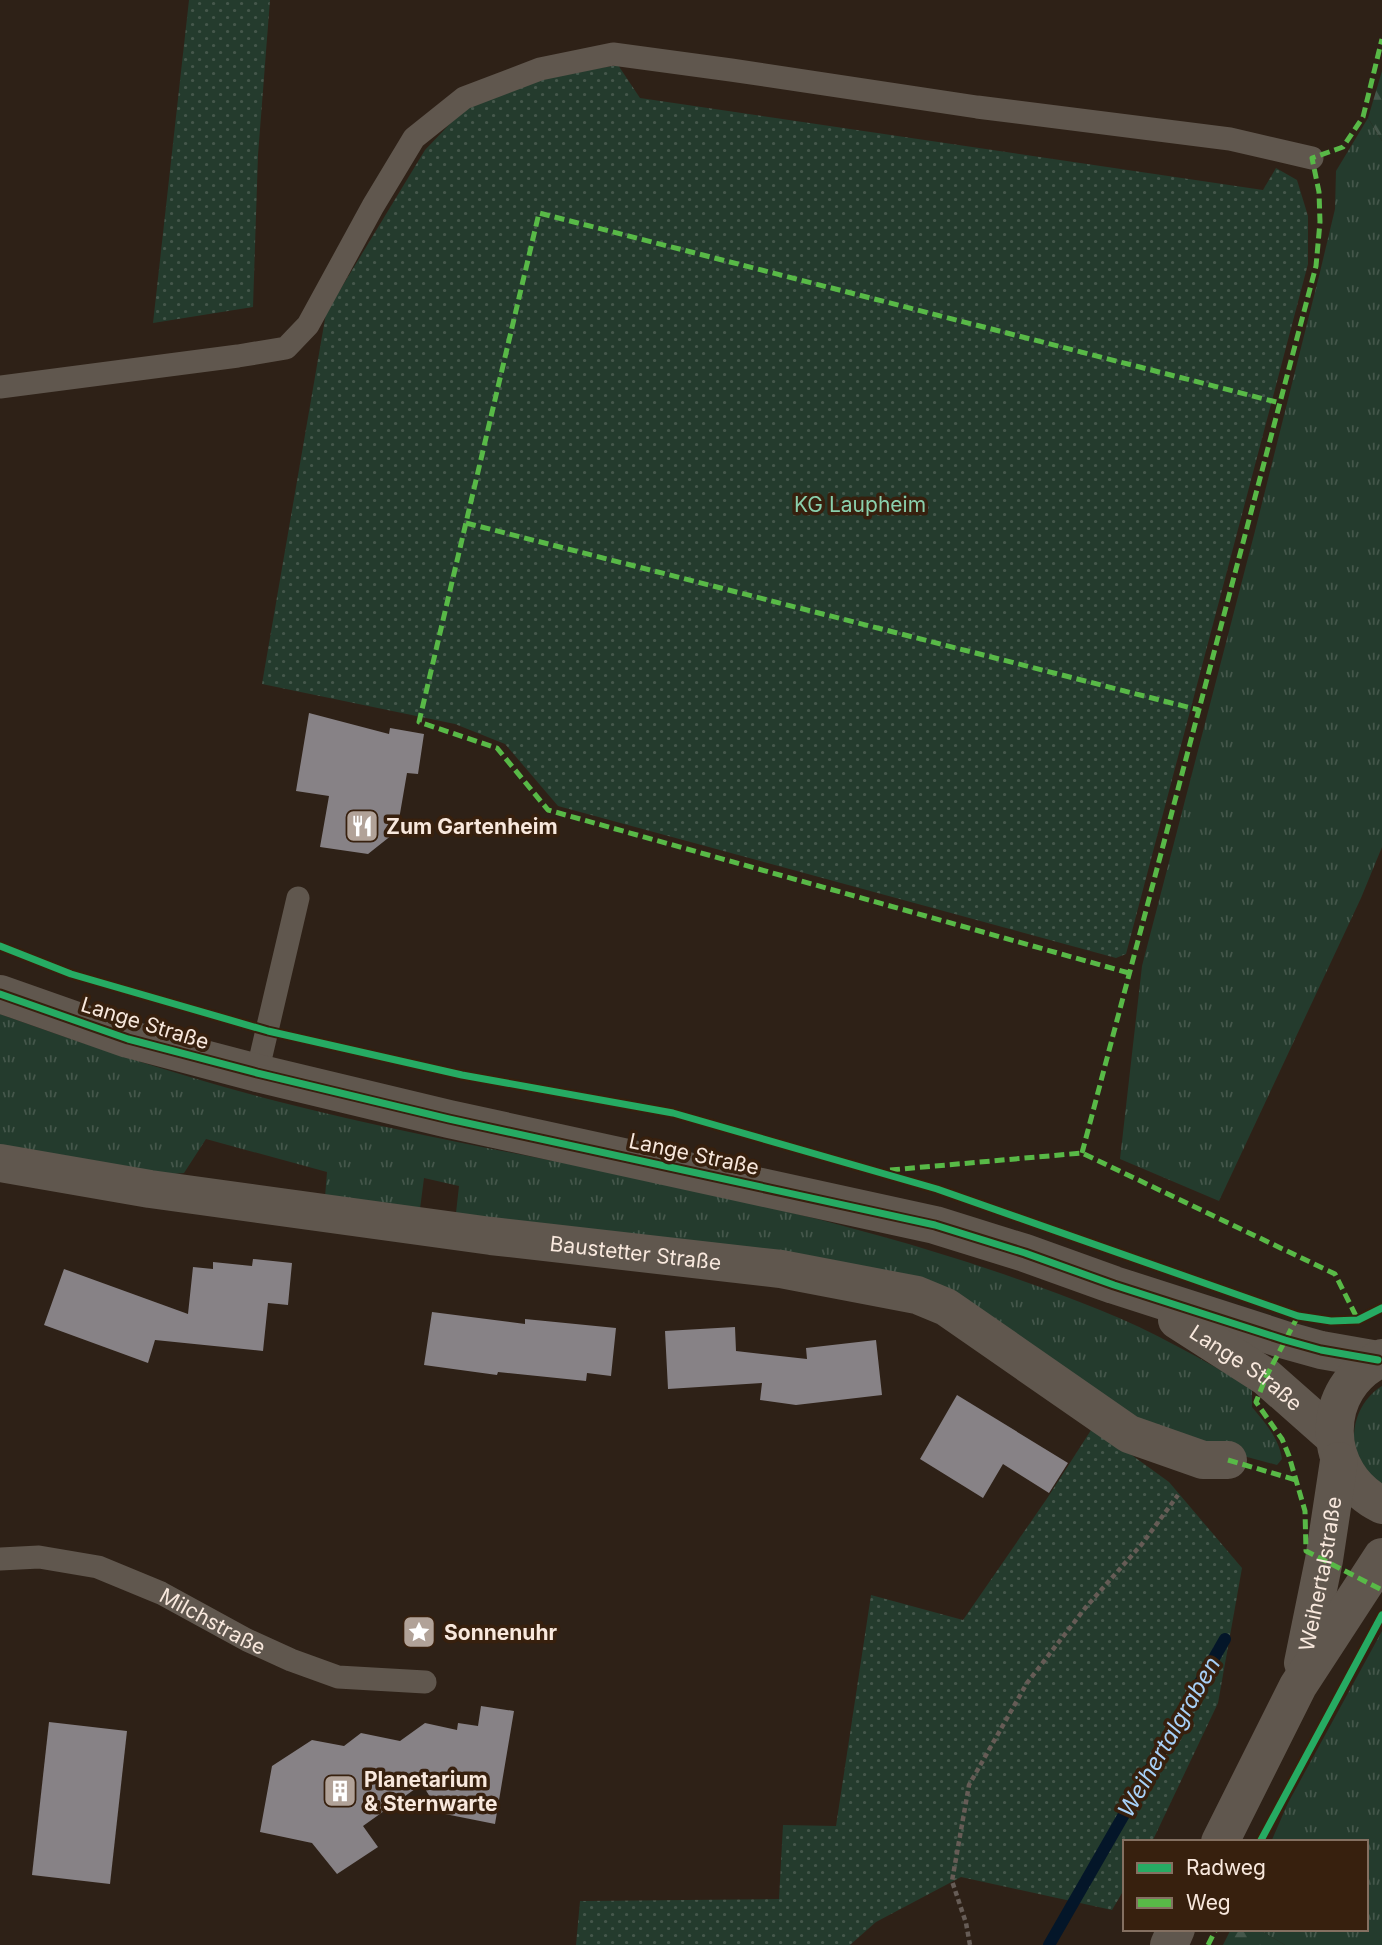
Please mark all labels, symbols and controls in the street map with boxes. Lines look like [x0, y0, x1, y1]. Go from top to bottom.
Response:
park label: KG Laupheim [794, 492, 926, 517]
restaurant icon: Zum Gartenheim [343, 807, 381, 845]
place label: Zum Gartenheim [386, 814, 558, 839]
street label: Lange Straße [78, 992, 212, 1054]
street label: Lange Straße [627, 1128, 761, 1180]
street label: Baustetter Straße [549, 1230, 723, 1275]
street label: Lange Straße [1185, 1319, 1308, 1416]
street label: Weihertalstraße [1293, 1495, 1346, 1653]
street label: Milchstraße [156, 1582, 270, 1659]
place icon: Sonnenuhr [400, 1613, 438, 1651]
place label: Sonnenuhr [444, 1620, 558, 1645]
water label: Weihertalgraben [1112, 1652, 1226, 1822]
place label: Planetarium & Sternwarte [364, 1767, 498, 1816]
building icon: Planetarium & Sternwarte [321, 1772, 359, 1810]
legend [1123, 1840, 1368, 1931]
text: Radweg [1186, 1855, 1266, 1880]
text: Weg [1186, 1890, 1231, 1915]

